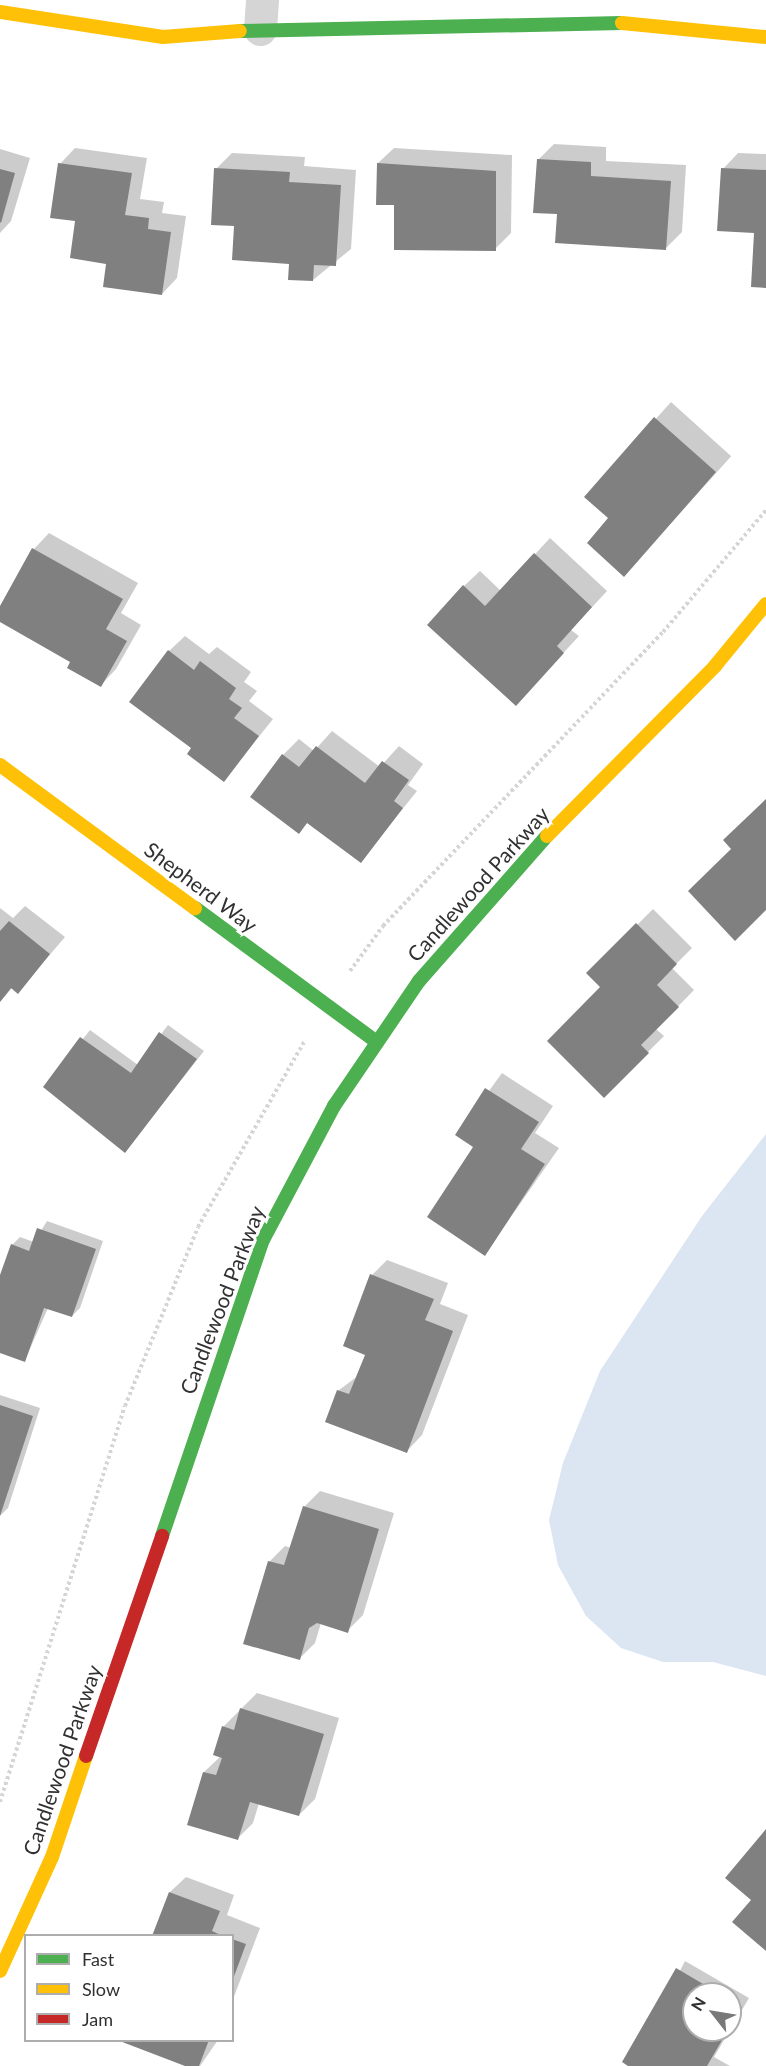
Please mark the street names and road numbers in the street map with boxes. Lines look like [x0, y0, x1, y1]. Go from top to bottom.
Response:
street label: Candlewood Parkway [402, 801, 554, 967]
street label: Shepherd Way [140, 836, 262, 938]
street label: Candlewood Parkway [174, 1202, 270, 1398]
street label: Candlewood Parkway [18, 1662, 106, 1858]

